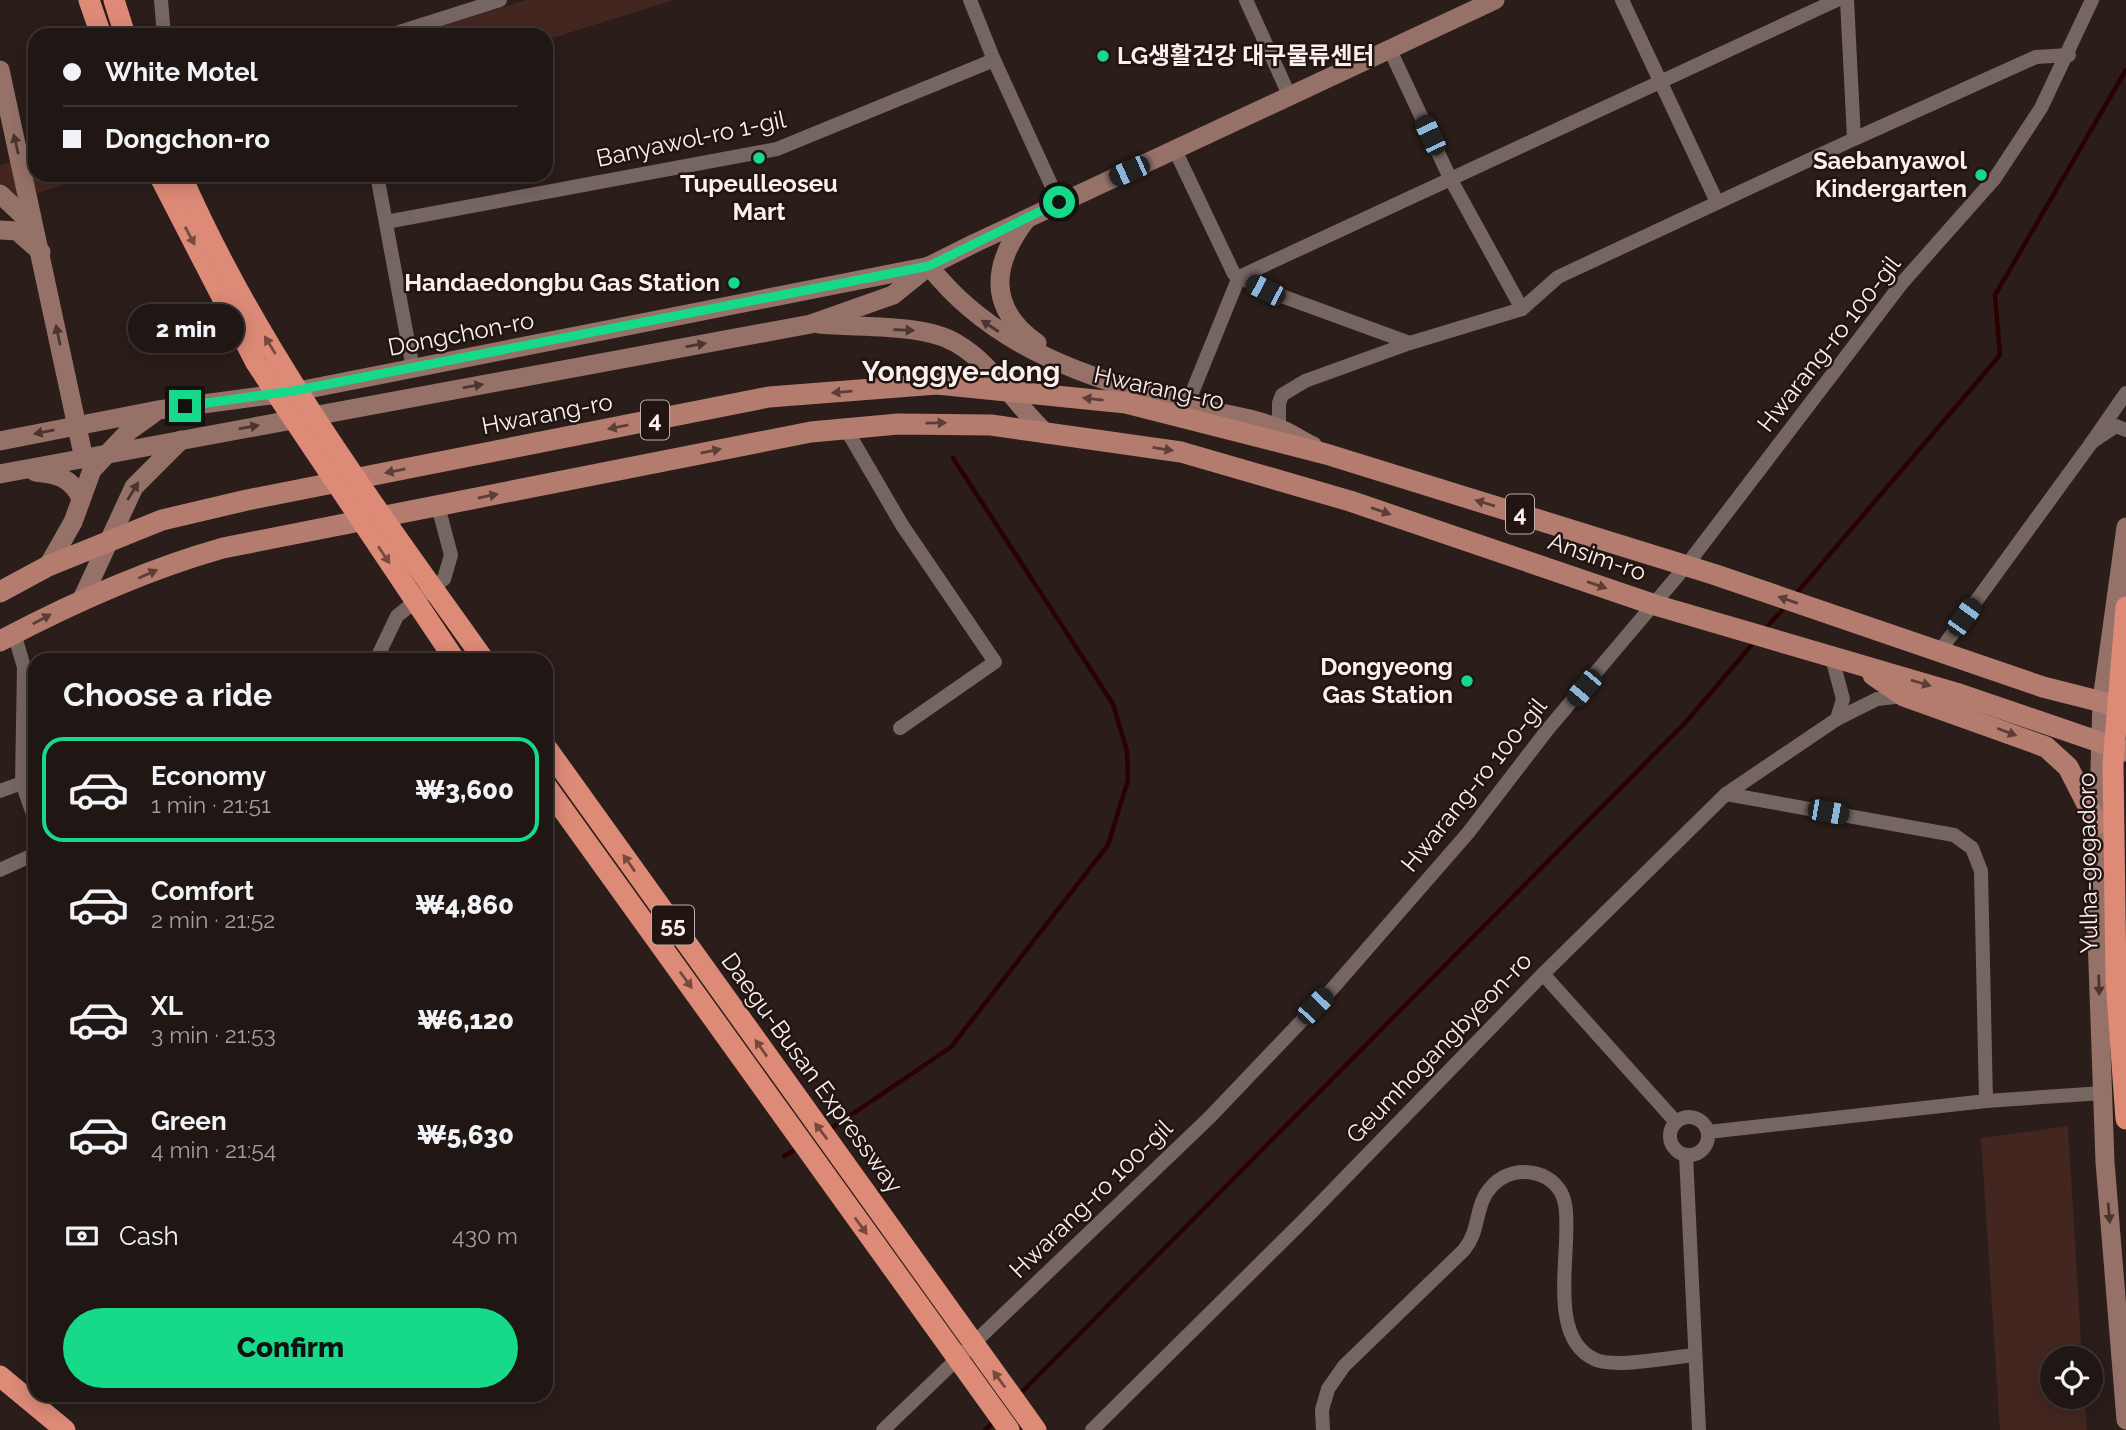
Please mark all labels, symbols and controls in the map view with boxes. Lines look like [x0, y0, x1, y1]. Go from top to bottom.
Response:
place label: LG생활건강 대구물류센터 [1117, 41, 1375, 70]
marker: LG생활건강 대구물류센터 [1095, 48, 1111, 64]
text: White Motel [105, 57, 258, 87]
street label: Banyawol-ro 1-gil [594, 104, 789, 173]
car [1412, 112, 1449, 158]
text: Dongchon-ro [105, 124, 270, 154]
one-way arrow [11, 133, 22, 155]
place label: Saebanyawol Kindergarten [1813, 146, 1967, 203]
marker: Tupeulleoseu Mart [751, 150, 767, 166]
car [1106, 153, 1153, 189]
marker: Saebanyawol Kindergarten [1973, 167, 1989, 183]
place label: Tupeulleoseu Mart [680, 169, 838, 226]
route start [1043, 186, 1075, 218]
one-way arrow [184, 226, 196, 246]
street label: Hwarang-ro 100-gil [1751, 250, 1907, 437]
place label: Handaedongbu Gas Station [404, 268, 720, 297]
car [1242, 271, 1289, 309]
marker: Handaedongbu Gas Station [726, 275, 742, 291]
callout: 2 min [127, 304, 243, 354]
street label: Dongchon-ro [385, 305, 536, 362]
text: 2 min [156, 315, 216, 342]
one-way arrow [980, 319, 1000, 332]
one-way arrow [53, 324, 64, 346]
one-way arrow [893, 324, 915, 335]
one-way arrow [263, 335, 276, 354]
one-way arrow [685, 340, 707, 351]
district label: Yonggye-dong [862, 355, 1060, 388]
street label: Hwarang-ro [1091, 360, 1227, 415]
one-way arrow [462, 380, 484, 391]
street label: Hwarang-ro [479, 387, 615, 440]
one-way arrow [831, 387, 853, 398]
route end [169, 390, 201, 422]
one-way arrow [1082, 393, 1104, 404]
road number: 4 [641, 400, 669, 440]
one-way arrow [926, 417, 948, 429]
one-way arrow [238, 421, 260, 432]
one-way arrow [607, 422, 629, 433]
one-way arrow [33, 427, 55, 438]
one-way arrow [1152, 444, 1174, 455]
one-way arrow [700, 446, 722, 457]
one-way arrow [384, 466, 406, 477]
one-way arrow [126, 481, 139, 501]
one-way arrow [477, 490, 499, 501]
road number: 4 [1506, 494, 1534, 534]
one-way arrow [1474, 497, 1495, 508]
one-way arrow [1371, 506, 1392, 517]
street label: Ansim-ro [1544, 526, 1650, 587]
one-way arrow [378, 546, 391, 565]
one-way arrow [137, 568, 158, 579]
one-way arrow [1586, 580, 1607, 591]
one-way arrow [1778, 594, 1799, 605]
car [1944, 594, 1985, 640]
one-way arrow [32, 613, 52, 625]
place label: Dongyeong Gas Station [1320, 652, 1453, 709]
car [1563, 665, 1606, 711]
marker: Dongyeong Gas Station [1459, 673, 1475, 689]
text: Choose a ride [63, 676, 272, 713]
one-way arrow [1911, 678, 1932, 688]
street label: Hwarang-ro 100-gil [1395, 692, 1553, 877]
one-way arrow [1997, 727, 2018, 738]
icon: car [67, 758, 130, 821]
text: Economy [151, 761, 266, 791]
street label: Yulha-gogadoro [2071, 772, 2104, 954]
text: ₩3,600 [415, 775, 514, 805]
text: 1 min · 21:51 [151, 791, 271, 818]
car [1806, 798, 1851, 826]
one-way arrow [622, 854, 636, 872]
icon: car [67, 873, 130, 936]
text: Comfort [151, 876, 254, 906]
text: ₩4,860 [415, 890, 514, 920]
text: 2 min · 21:52 [151, 906, 275, 933]
road number: 55 [652, 906, 694, 944]
street label: Geumhogangbyeon-ro [1340, 946, 1537, 1149]
street label: Daegu-Busan Expressway [715, 947, 909, 1199]
one-way arrow [679, 971, 693, 989]
one-way arrow [2094, 975, 2105, 997]
car [1293, 984, 1338, 1028]
icon: car [67, 988, 130, 1051]
text: XL [151, 991, 183, 1021]
text: ₩6,120 [417, 1005, 514, 1035]
text: 3 min · 21:53 [151, 1021, 276, 1048]
one-way arrow [754, 1039, 768, 1057]
icon: car [67, 1103, 130, 1166]
text: Green [151, 1106, 227, 1136]
street label: Hwarang-ro 100-gil [1003, 1113, 1178, 1284]
text: ₩5,630 [417, 1120, 514, 1150]
one-way arrow [814, 1122, 828, 1140]
text: 4 min · 21:54 [151, 1136, 276, 1163]
one-way arrow [2104, 1202, 2115, 1224]
icon: cash [63, 1217, 101, 1255]
one-way arrow [854, 1217, 868, 1235]
text: Cash [119, 1221, 179, 1251]
text: 430 m [452, 1222, 518, 1249]
button: Confirm [63, 1308, 518, 1388]
map controls [2040, 1346, 2103, 1409]
button: locate [2040, 1346, 2103, 1409]
one-way arrow [992, 1370, 1006, 1388]

